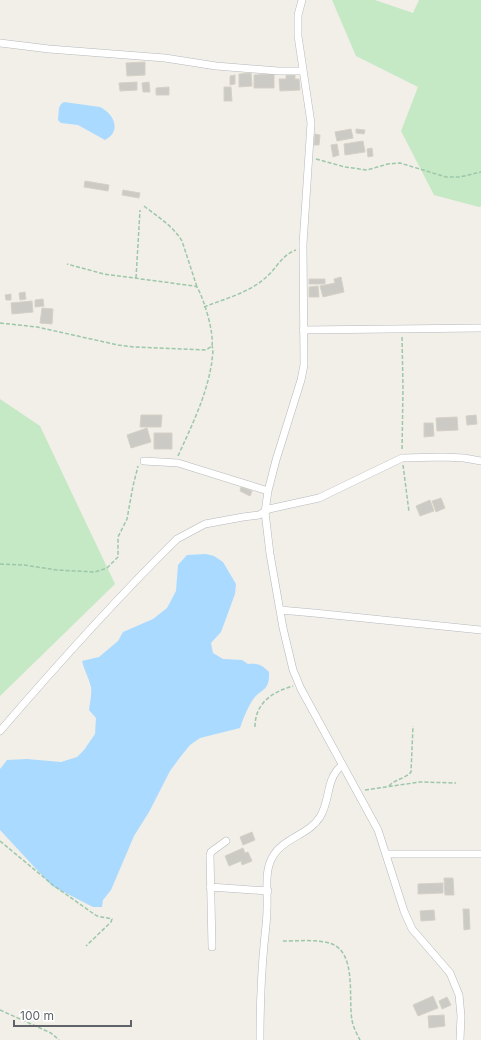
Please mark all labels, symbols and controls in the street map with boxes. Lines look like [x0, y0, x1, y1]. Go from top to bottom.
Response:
scale bar [14, 1002, 131, 1028]
text: 100 m [20, 1008, 54, 1023]

